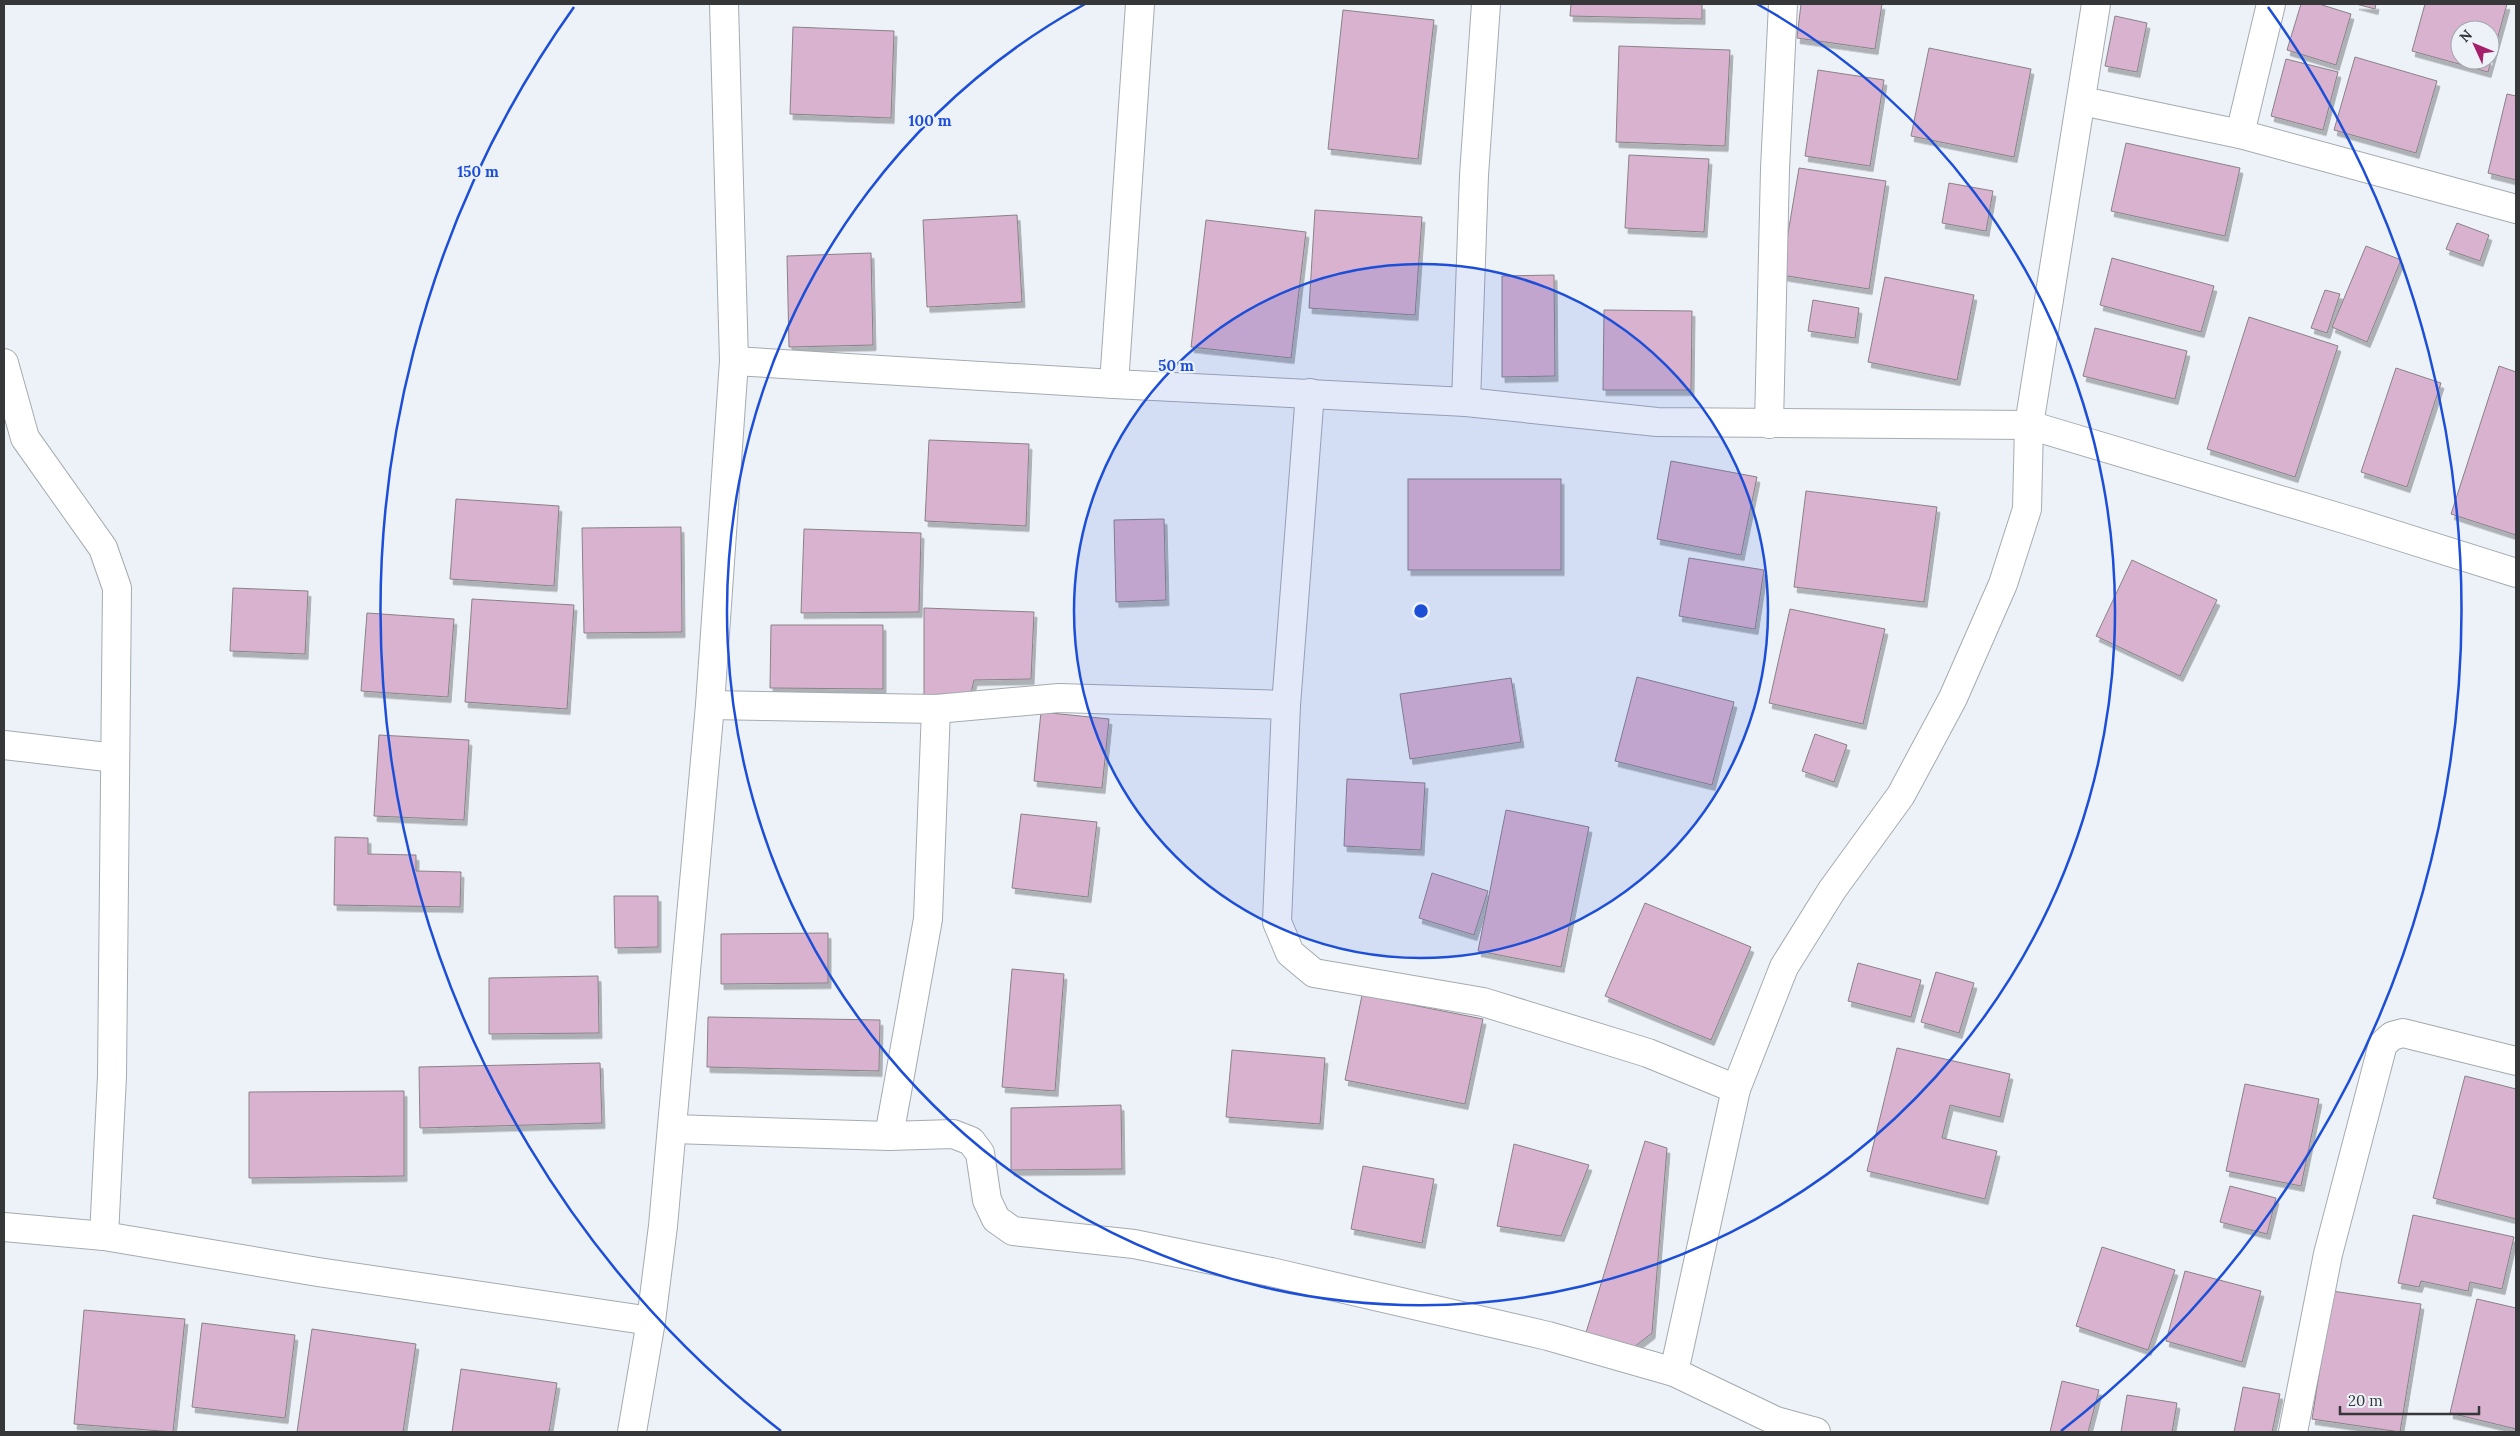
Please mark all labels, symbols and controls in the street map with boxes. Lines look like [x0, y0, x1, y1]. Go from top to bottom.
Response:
north arrow [2450, 20, 2500, 70]
text: N [2455, 26, 2476, 46]
text: 100 m [909, 111, 952, 130]
text: 150 m [457, 162, 499, 181]
text: 50 m [1158, 356, 1194, 375]
centre of rings [1412, 602, 1430, 620]
scale bar [2340, 1384, 2479, 1416]
text: 20 m [2348, 1391, 2383, 1410]

